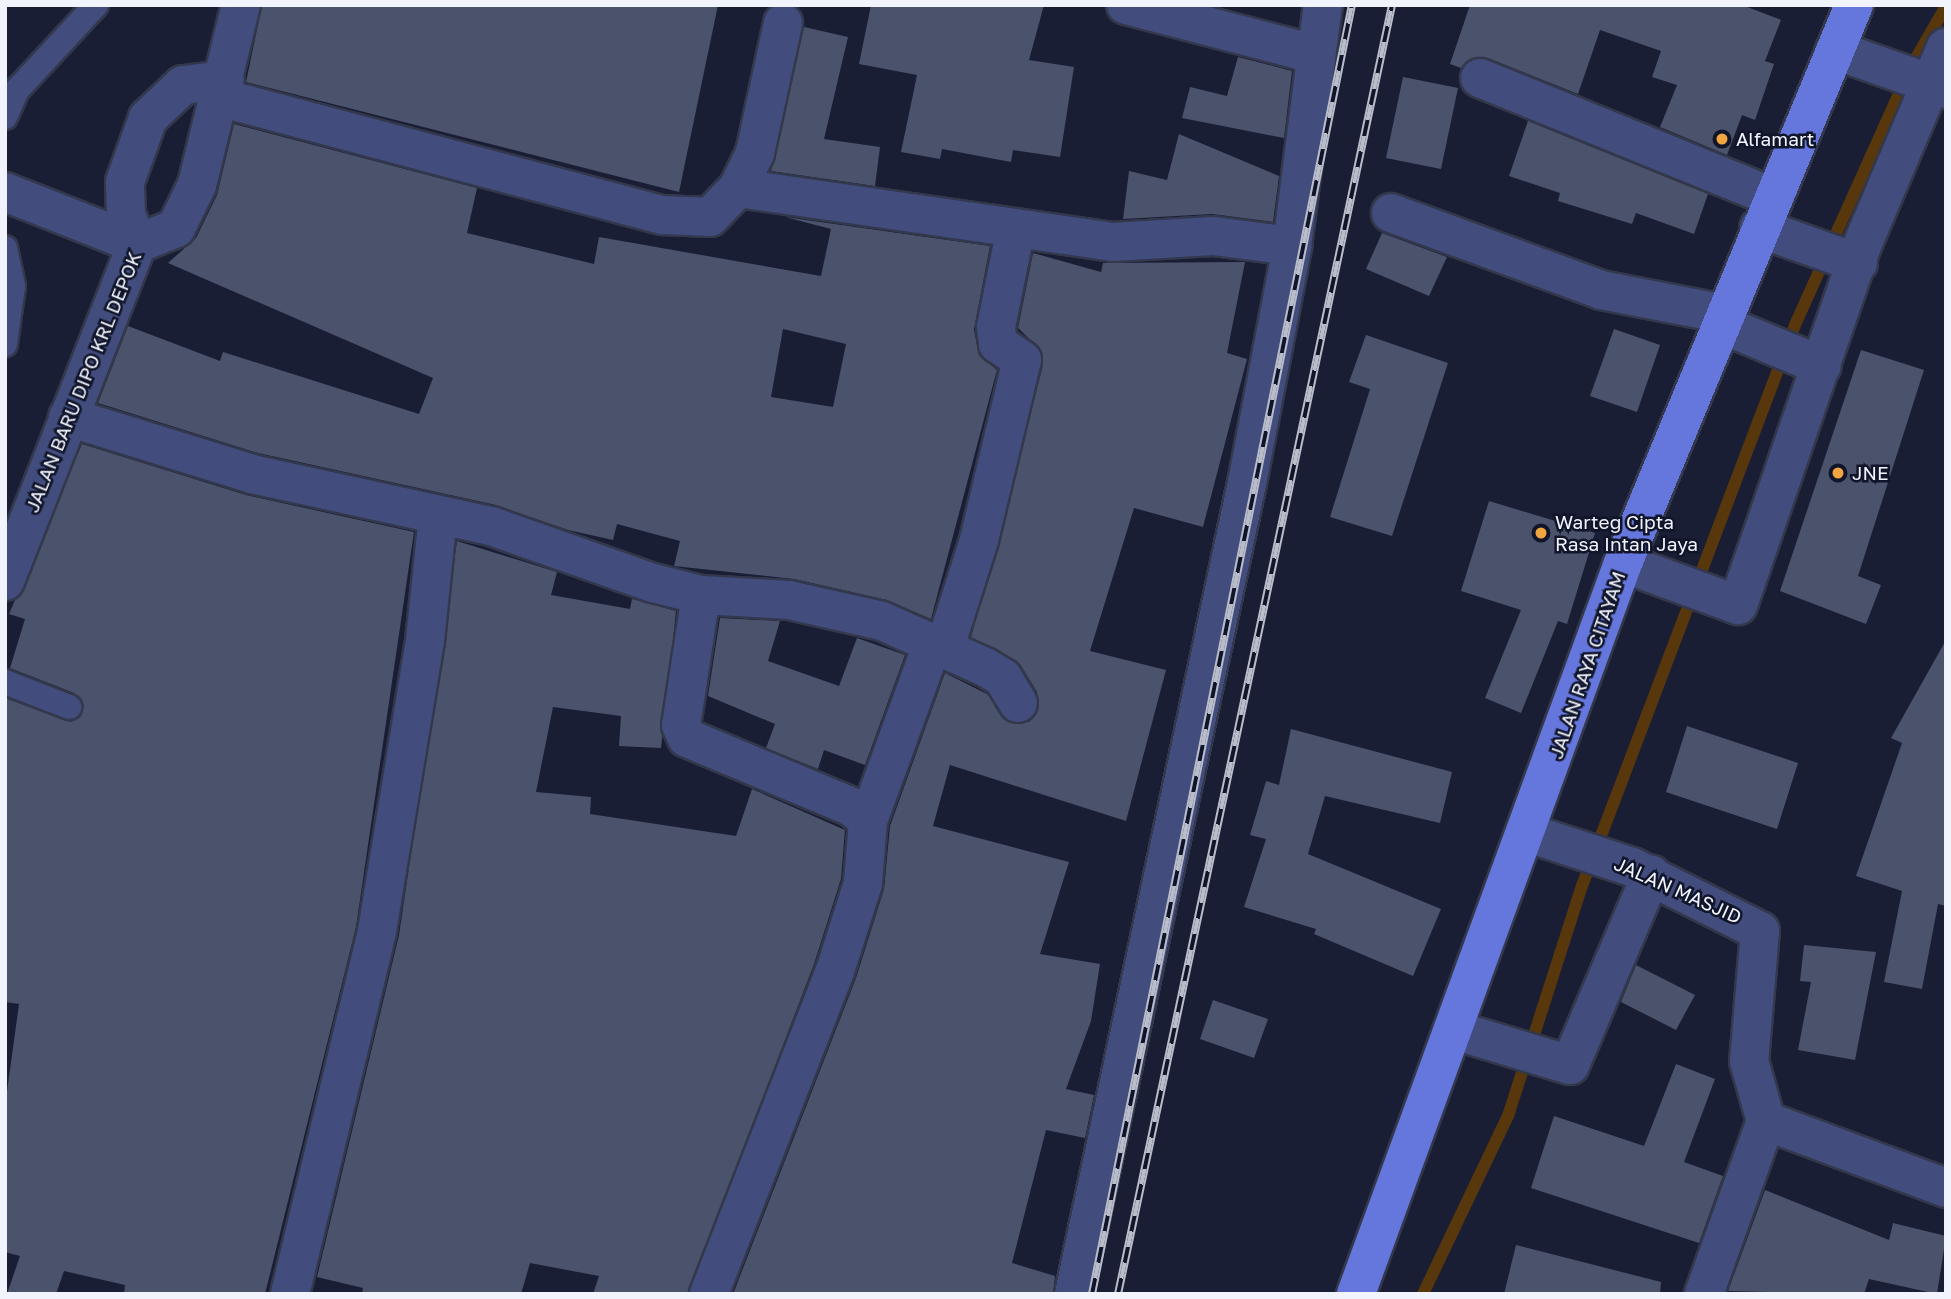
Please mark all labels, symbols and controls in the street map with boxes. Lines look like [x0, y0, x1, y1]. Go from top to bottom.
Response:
place label: Alfamart [1736, 128, 1814, 150]
marker: Alfamart [1714, 131, 1730, 147]
street label: JALAN BARU DIPO KRL DEPOK [20, 248, 146, 516]
place label: JNE [1852, 462, 1889, 484]
marker: JNE [1830, 465, 1846, 481]
place label: Warteg Cipta Rasa Intan Jaya [1555, 511, 1698, 555]
marker: Warteg Cipta Rasa Intan Jaya [1533, 525, 1549, 541]
street label: JALAN RAYA CITAYAM [1544, 568, 1630, 762]
street label: JALAN MASJID [1611, 852, 1745, 928]

